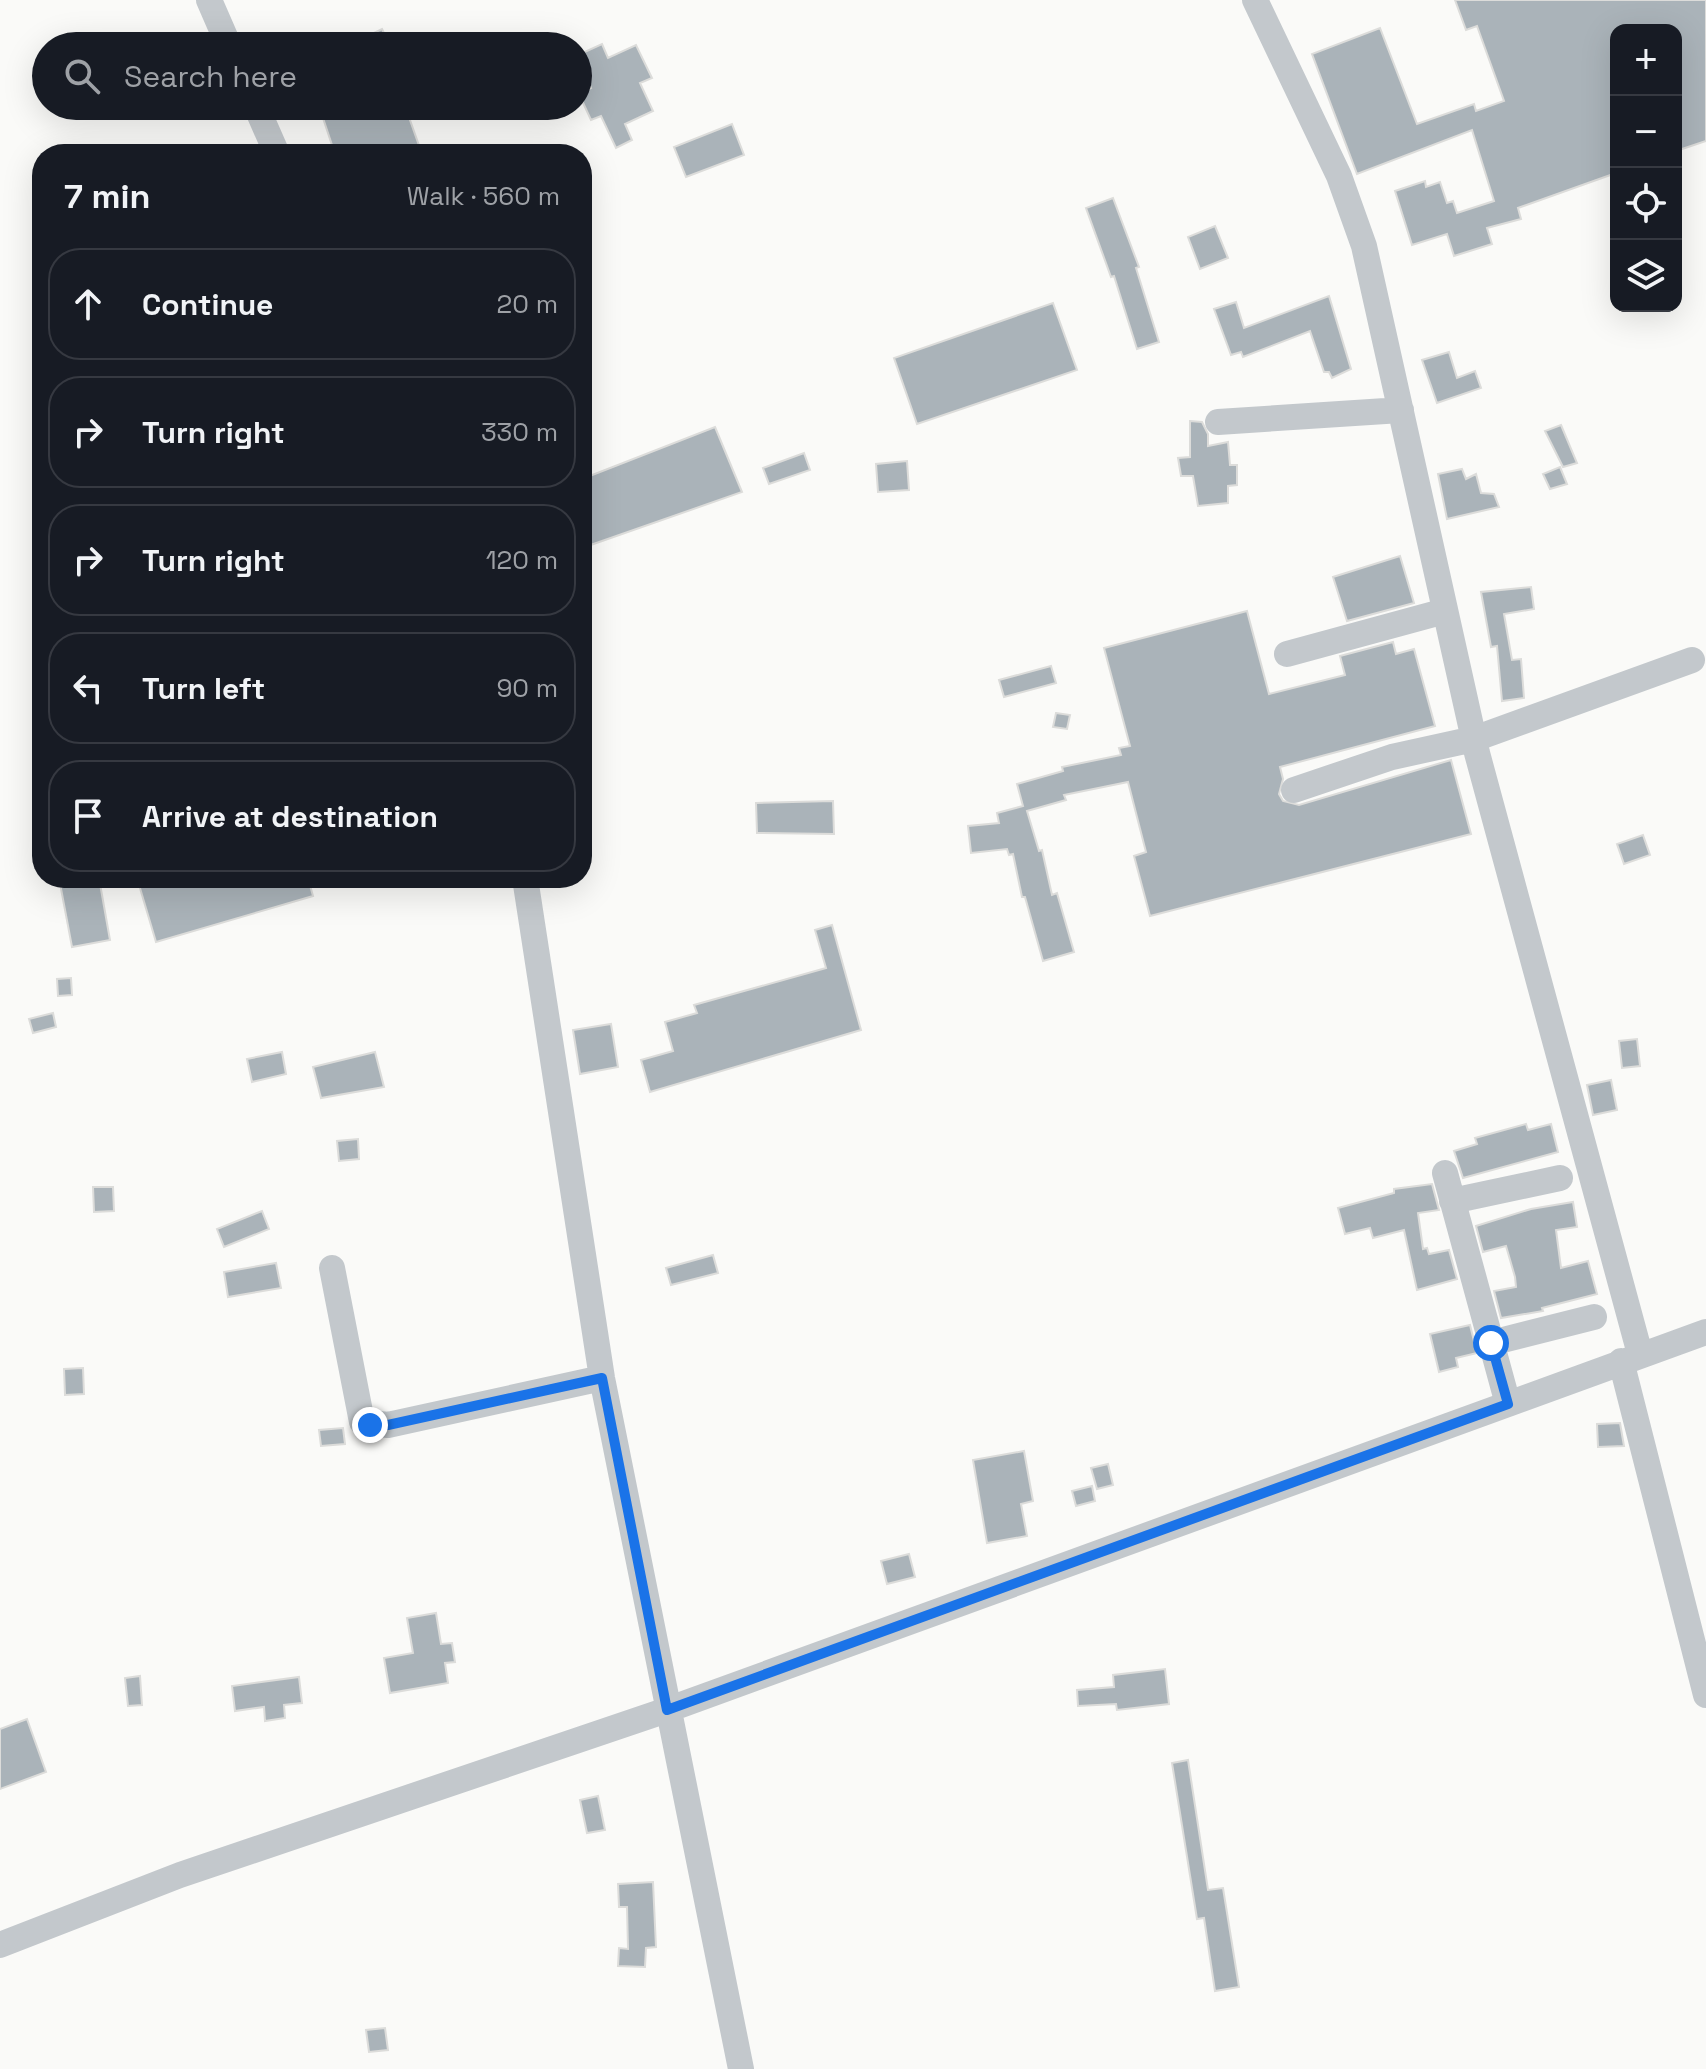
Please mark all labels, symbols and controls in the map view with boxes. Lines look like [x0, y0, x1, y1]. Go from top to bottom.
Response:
map controls [1610, 24, 1682, 312]
button: + [1610, 24, 1682, 96]
search box [32, 32, 592, 120]
icon: search [60, 54, 104, 98]
text: Search here [124, 57, 297, 96]
button: − [1610, 96, 1682, 168]
button: locate [1610, 168, 1682, 240]
text: 7 min [64, 175, 151, 218]
text: Walk · 560 m [407, 179, 560, 213]
button: layers [1610, 240, 1682, 312]
icon: ahead [66, 282, 110, 326]
text: Continue [142, 285, 273, 324]
text: 20 m [497, 287, 558, 321]
icon: right [66, 410, 110, 454]
text: Turn right [142, 413, 285, 452]
text: 330 m [481, 415, 558, 449]
icon: right [66, 538, 110, 582]
text: Turn right [142, 541, 285, 580]
text: 120 m [486, 543, 558, 577]
icon: left [66, 666, 110, 710]
text: Turn left [142, 669, 265, 708]
text: 90 m [496, 671, 558, 705]
icon: arrive [66, 794, 110, 838]
text: Arrive at destination [142, 797, 438, 836]
route start [1473, 1325, 1509, 1361]
route end [352, 1407, 388, 1443]

